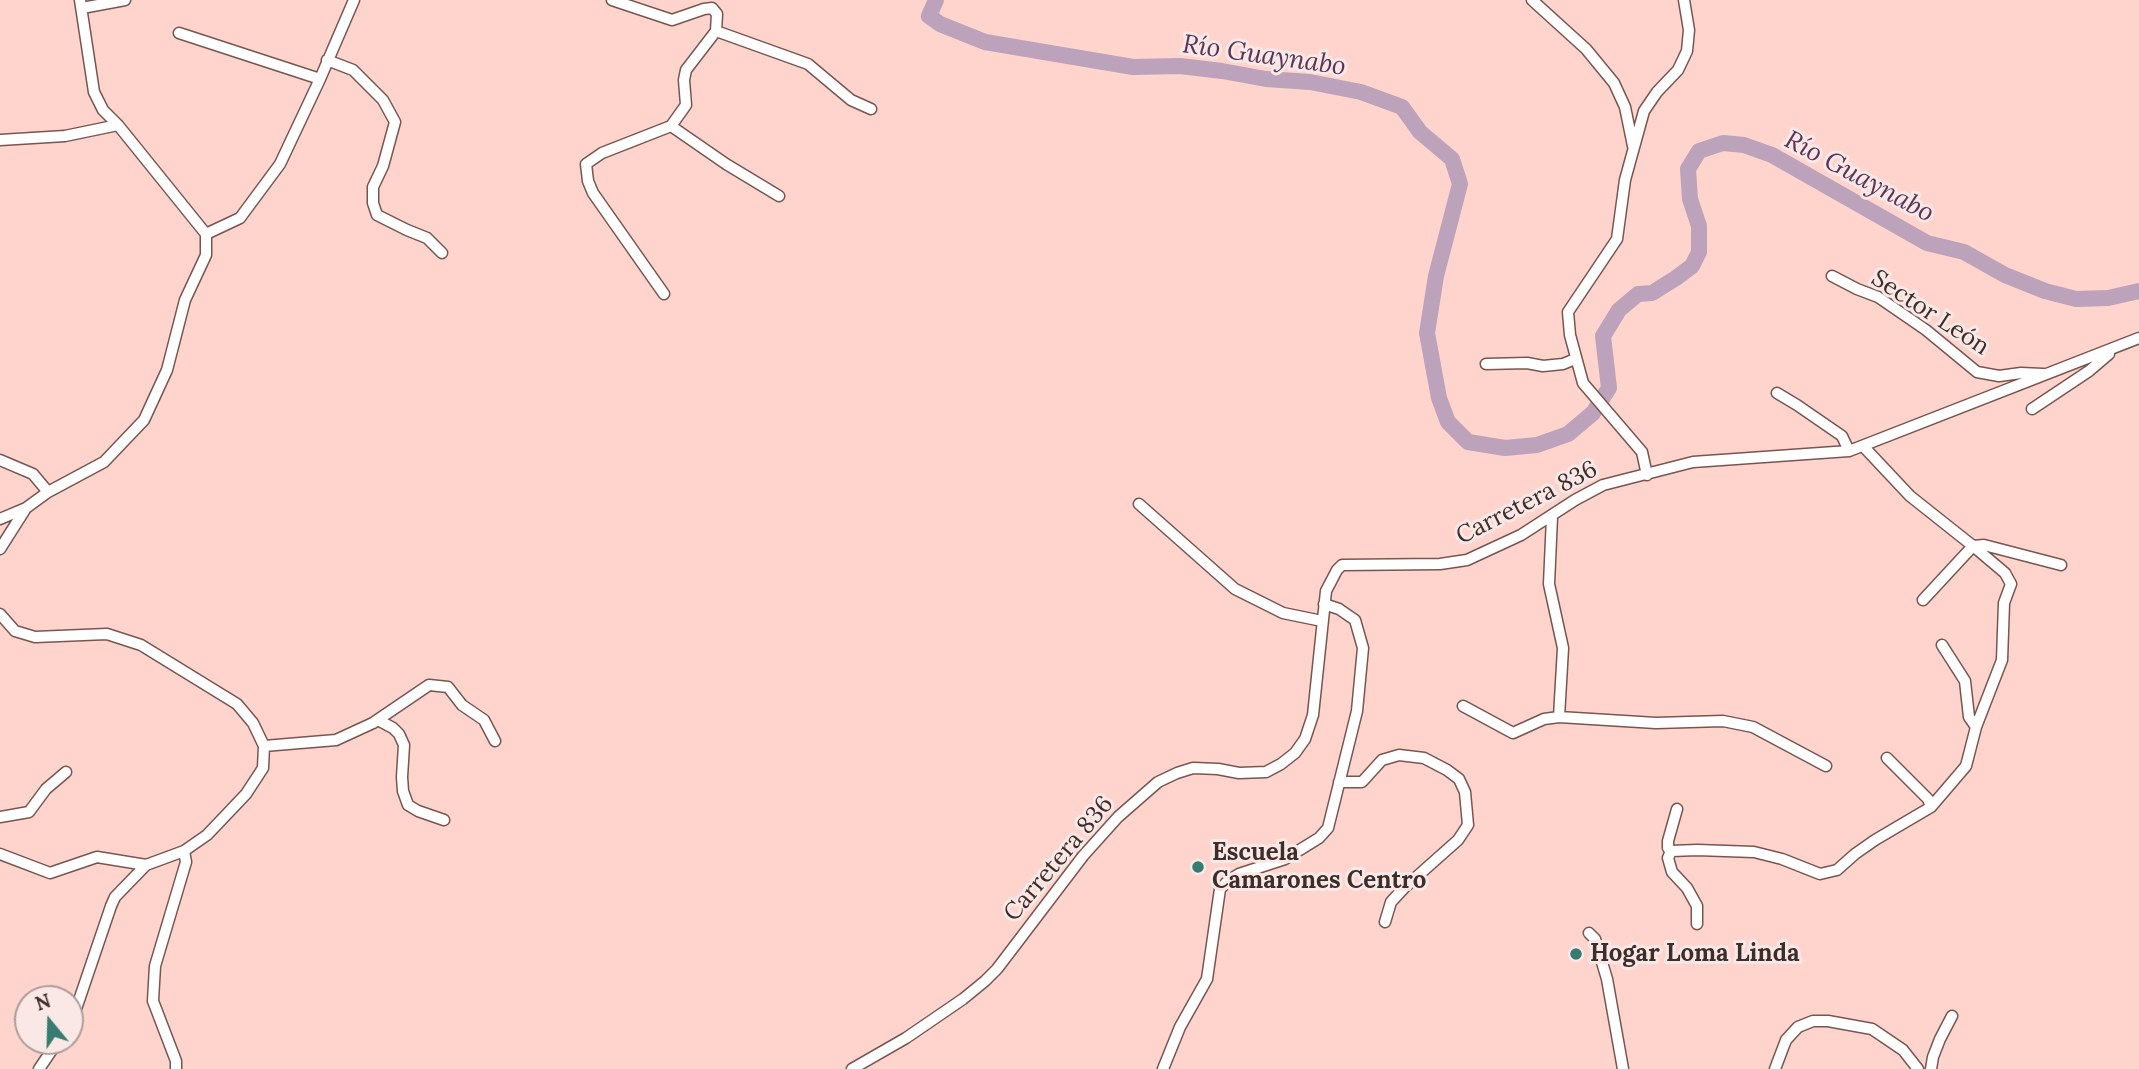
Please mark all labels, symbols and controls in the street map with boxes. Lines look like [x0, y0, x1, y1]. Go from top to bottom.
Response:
water label: Río Guaynabo [1180, 29, 1348, 83]
water label: Río Guaynabo [1779, 125, 1939, 229]
street label: Sector León [1866, 264, 1994, 362]
street label: Carretera 836 [1452, 455, 1602, 551]
street label: Carretera 836 [998, 791, 1120, 927]
place label: Escuela Camarones Centro [1212, 839, 1426, 895]
marker: Escuela Camarones Centro [1190, 859, 1206, 875]
place label: Hogar Loma Linda [1590, 940, 1800, 968]
marker: Hogar Loma Linda [1568, 946, 1584, 962]
north arrow [14, 985, 84, 1055]
text: N [32, 988, 54, 1016]

